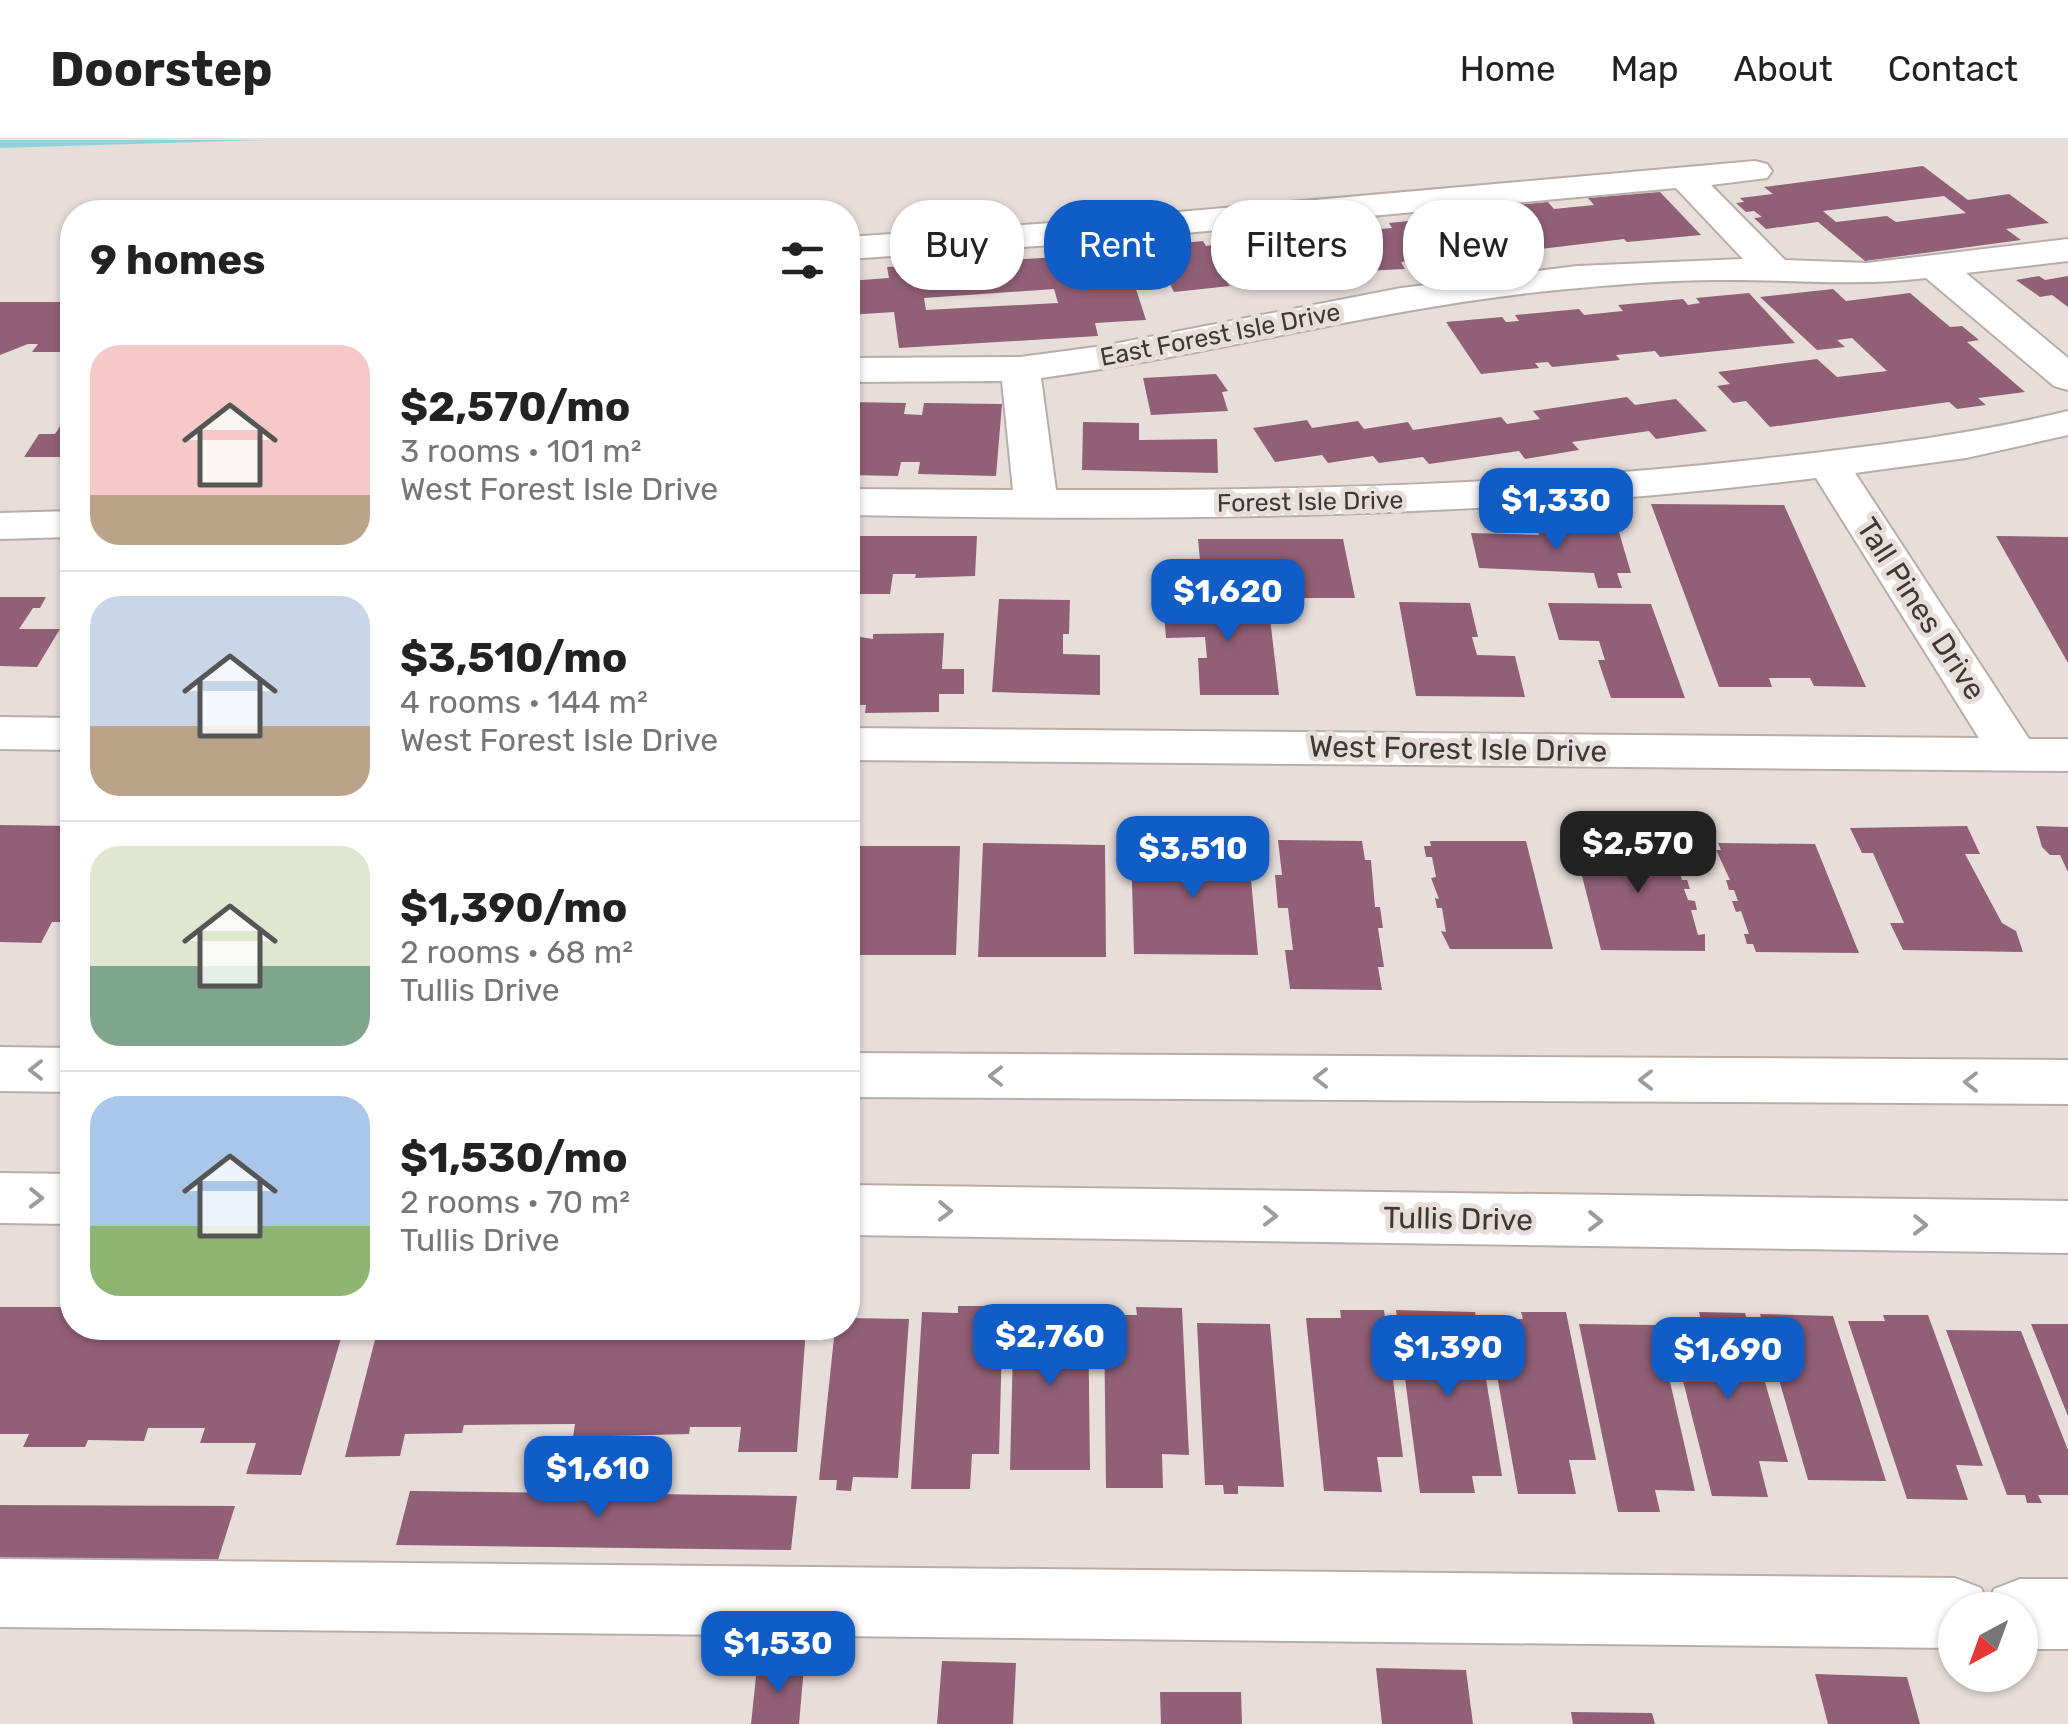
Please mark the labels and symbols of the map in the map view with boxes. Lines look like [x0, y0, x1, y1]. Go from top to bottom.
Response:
street label: East Forest Isle Drive [1098, 297, 1343, 372]
pin: $1,330 [1475, 468, 1637, 553]
street label: Forest Isle Drive [1217, 485, 1403, 518]
street label: Tall Pines Drive [1849, 511, 1993, 707]
pin: $1,620 [1147, 559, 1309, 644]
street label: West Forest Isle Drive [1309, 728, 1607, 770]
pin: $2,570 [1557, 811, 1719, 896]
pin: $3,510 [1112, 816, 1274, 901]
one-way arrow [28, 1059, 44, 1080]
one-way arrow [987, 1065, 1003, 1086]
one-way arrow [1312, 1067, 1328, 1088]
one-way arrow [1637, 1069, 1652, 1091]
one-way arrow [1962, 1071, 1978, 1093]
one-way arrow [30, 1187, 45, 1209]
one-way arrow [938, 1200, 953, 1222]
street label: Tullis Drive [1383, 1200, 1533, 1238]
one-way arrow [1262, 1205, 1278, 1227]
one-way arrow [1587, 1210, 1603, 1231]
one-way arrow [1912, 1215, 1928, 1236]
pin: $2,760 [969, 1304, 1131, 1389]
pin: $1,390 [1367, 1315, 1529, 1400]
pin: $1,690 [1647, 1317, 1809, 1402]
pin: $1,610 [517, 1436, 679, 1521]
north arrow [1938, 1592, 2038, 1692]
pin: $1,530 [697, 1611, 859, 1696]

